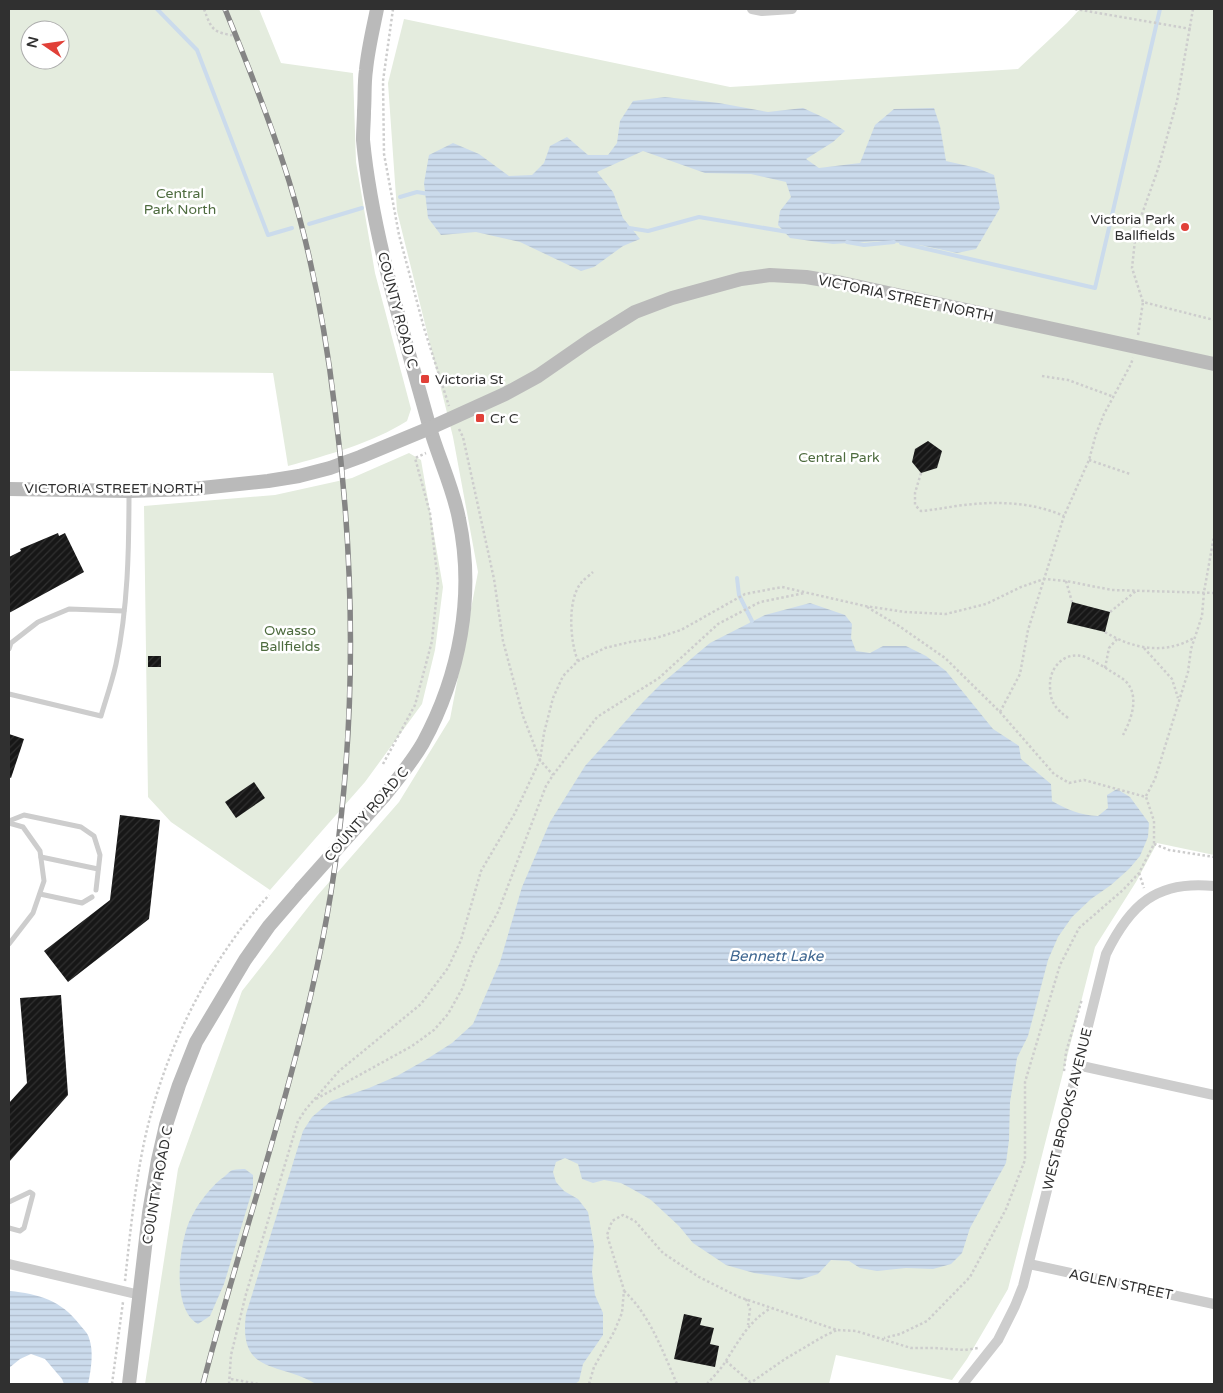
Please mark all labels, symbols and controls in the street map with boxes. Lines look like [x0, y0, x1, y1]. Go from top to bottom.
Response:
north arrow [20, 20, 70, 70]
text: N [23, 35, 42, 50]
park label: Central Park North [144, 185, 216, 218]
place label: Victoria Park Ballfields [1090, 211, 1175, 244]
marker: Victoria Park Ballfields [1179, 221, 1191, 233]
street label: COUNTY ROAD C [374, 250, 421, 370]
street label: VICTORIA STREET NORTH [816, 272, 995, 325]
place label: Victoria St [435, 371, 504, 388]
marker: Victoria St [419, 373, 431, 385]
place label: Cr C [490, 410, 519, 427]
marker: Cr C [474, 412, 486, 424]
park label: Central Park [798, 449, 880, 466]
street label: VICTORIA STREET NORTH [24, 480, 204, 497]
park label: Owasso Ballfields [260, 622, 320, 655]
street label: COUNTY ROAD C [321, 763, 412, 865]
water label: Bennett Lake [729, 947, 825, 965]
street label: WEST BROOKS AVENUE [1039, 1026, 1096, 1192]
street label: COUNTY ROAD C [139, 1124, 176, 1246]
street label: AGLEN STREET [1067, 1265, 1175, 1304]

